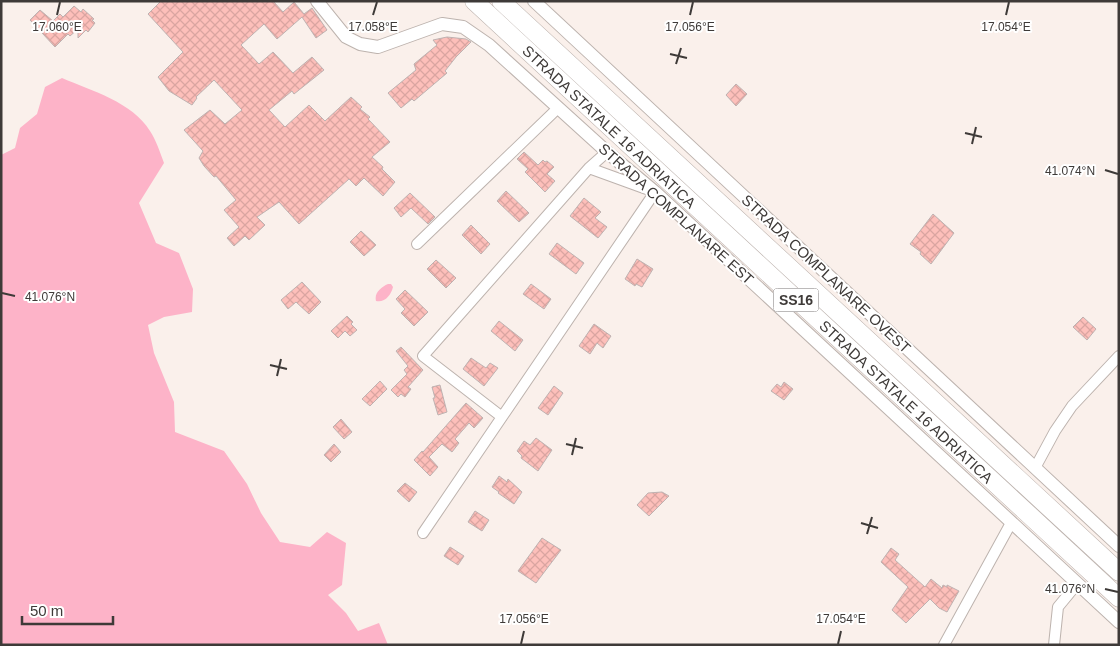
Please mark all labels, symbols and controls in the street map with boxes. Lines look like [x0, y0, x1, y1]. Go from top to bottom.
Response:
text: 17.060°E [32, 20, 82, 34]
text: 17.058°E [348, 20, 398, 34]
text: 17.056°E [665, 20, 715, 34]
text: 17.054°E [981, 20, 1031, 34]
street label: STRADA STATALE 16 ADRIATICA [519, 42, 699, 211]
street label: STRADA COMPLANARE EST [595, 140, 757, 288]
text: 41.074°N [1045, 164, 1095, 178]
street label: STRADA COMPLANARE OVEST [739, 191, 914, 356]
road number: SS16 [774, 288, 818, 312]
text: 41.076°N [25, 290, 75, 304]
street label: STRADA STATALE 16 ADRIATICA [816, 317, 996, 486]
text: 41.076°N [1045, 582, 1095, 596]
scale bar [22, 594, 114, 626]
text: 50 m [30, 602, 63, 619]
text: 17.056°E [499, 612, 549, 626]
text: 17.054°E [816, 612, 866, 626]

